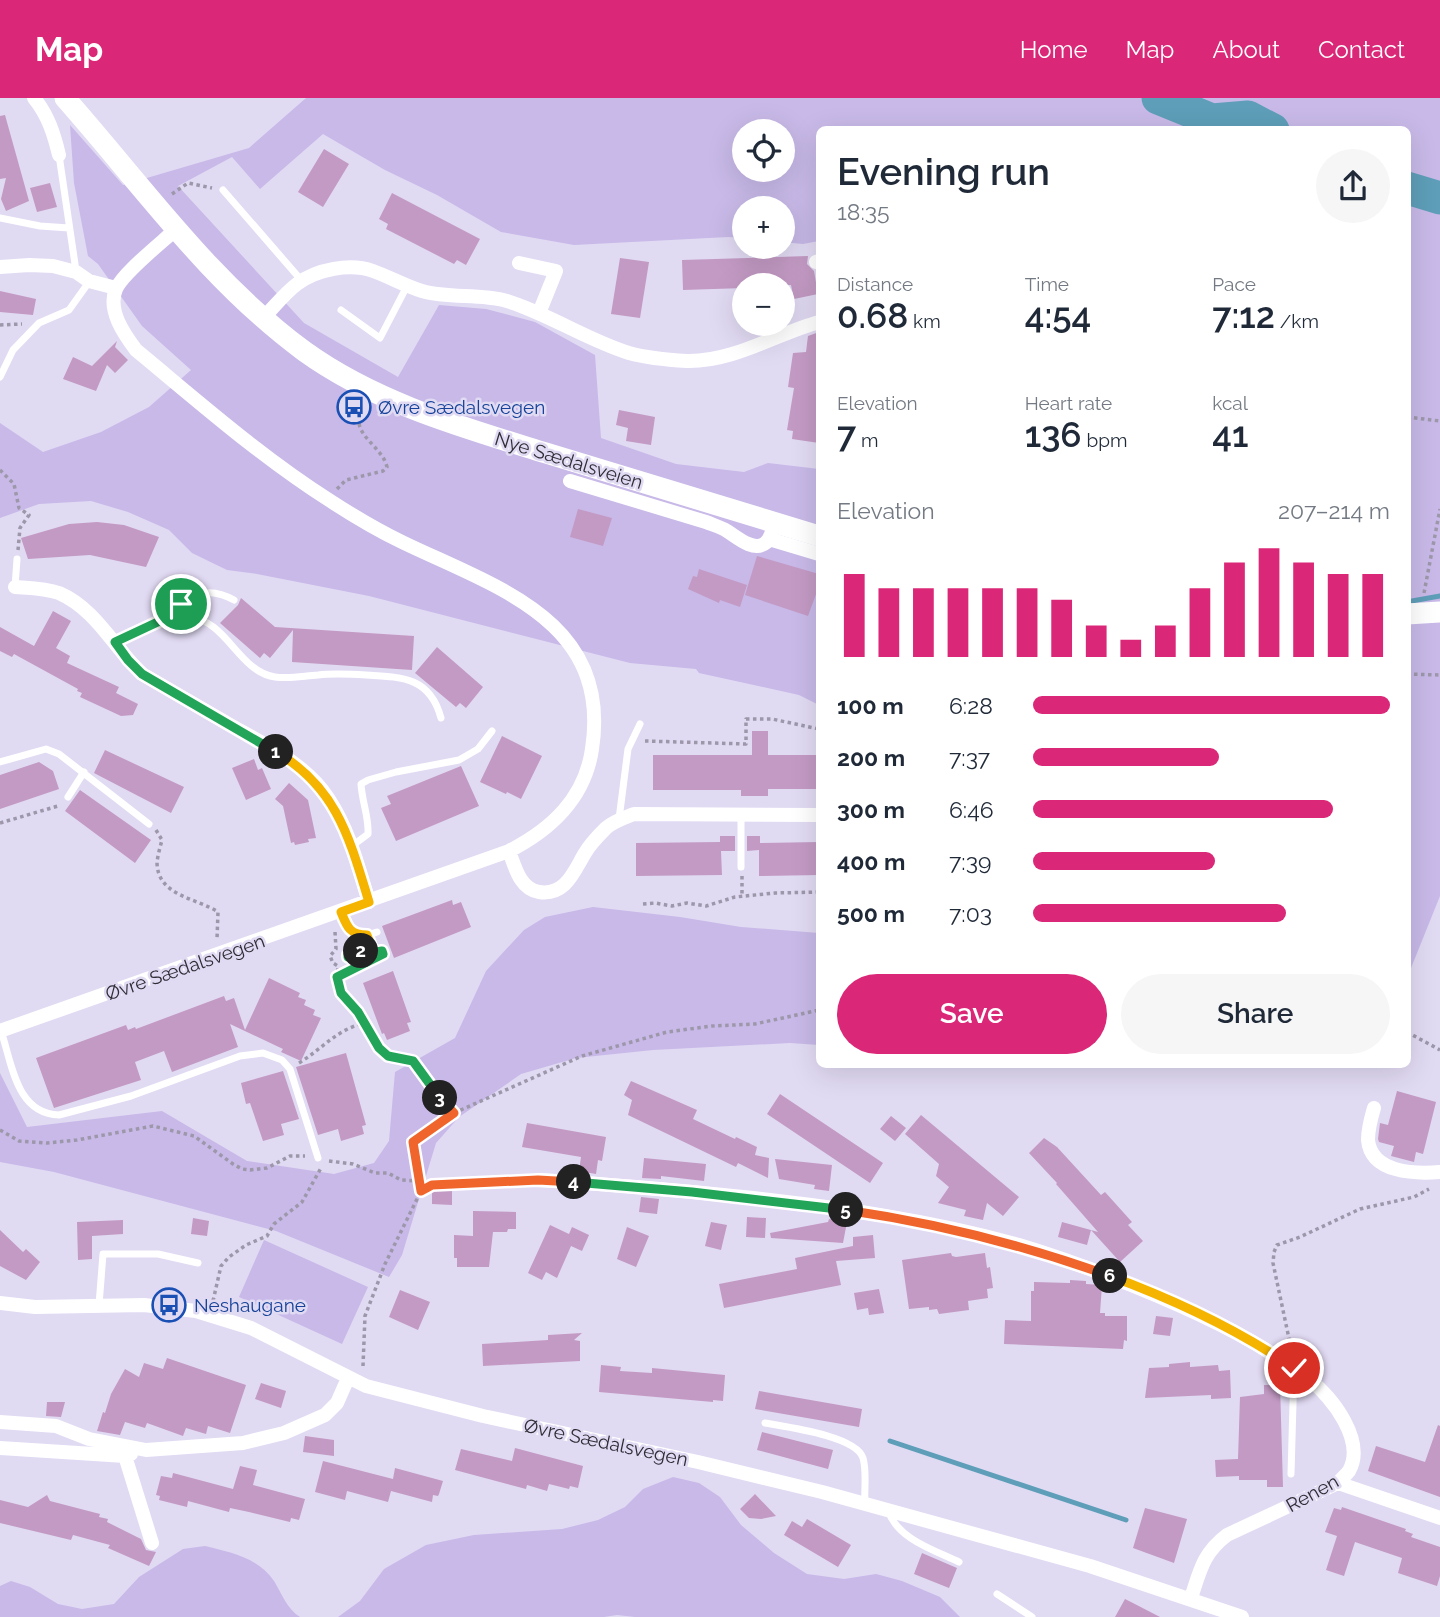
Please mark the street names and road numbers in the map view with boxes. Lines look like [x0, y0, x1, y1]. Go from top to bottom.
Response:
street label: Nye Sædalsveien [492, 427, 646, 493]
street label: Øvre Sædalsvegen [102, 929, 268, 1005]
street label: Øvre Sædalsvegen [522, 1414, 690, 1470]
street label: Renen [1282, 1470, 1342, 1516]

